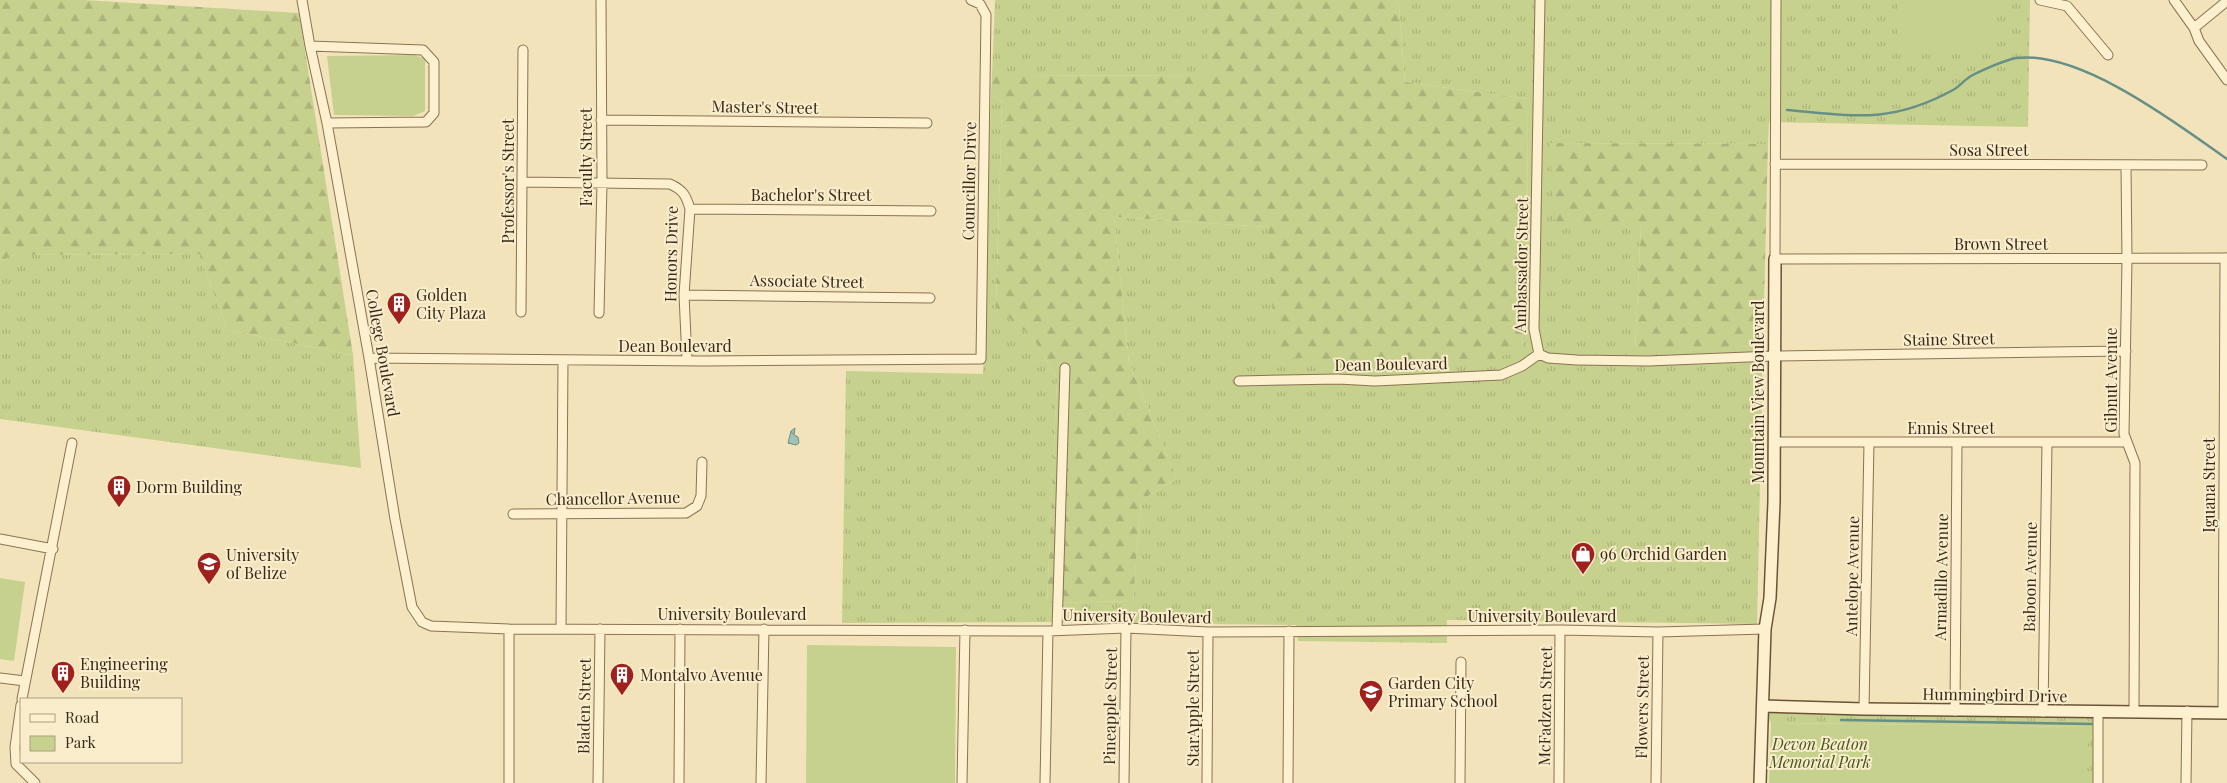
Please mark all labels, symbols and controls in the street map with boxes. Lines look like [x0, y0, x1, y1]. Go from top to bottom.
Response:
street label: Master's Street [711, 95, 819, 118]
street label: Faculty Street [575, 107, 596, 206]
street label: Professor's Street [497, 118, 518, 244]
street label: Councillor Drive [957, 121, 980, 241]
street label: Sosa Street [1949, 139, 2029, 160]
street label: Bachelor's Street [751, 184, 872, 205]
street label: Ambassador Street [1509, 197, 1532, 334]
street label: Honors Drive [659, 206, 682, 302]
street label: Brown Street [1954, 233, 2048, 254]
street label: Associate Street [749, 269, 865, 292]
place label: Golden City Plaza [416, 284, 486, 323]
street label: College Boulevard [362, 287, 405, 418]
building icon: Golden City Plaza [386, 291, 412, 325]
street label: Mountain View Boulevard [1747, 300, 1768, 484]
street label: Staine Street [1903, 327, 1995, 350]
street label: Gibnut Avenue [2100, 327, 2121, 433]
street label: Dean Boulevard [618, 335, 732, 356]
street label: Dean Boulevard [1334, 352, 1448, 375]
street label: Ennis Street [1907, 417, 1995, 438]
street label: Iguana Street [2198, 437, 2219, 533]
building icon: Dorm Building [106, 474, 132, 508]
place label: Dorm Building [136, 476, 242, 497]
street label: Chancellor Avenue [546, 486, 680, 509]
street label: Armadillo Avenue [1929, 513, 1952, 642]
street label: Antelope Avenue [1840, 516, 1863, 637]
street label: Baboon Avenue [2018, 522, 2041, 632]
shop icon: 96 Orchid Garden [1570, 541, 1596, 575]
place label: 96 Orchid Garden [1600, 543, 1728, 564]
place label: University of Belize [226, 544, 299, 583]
school or university icon: University of Belize [196, 551, 222, 585]
street label: University Boulevard [657, 603, 807, 624]
street label: University Boulevard [1062, 604, 1212, 627]
street label: University Boulevard [1467, 605, 1617, 626]
street label: McFadzen Street [1533, 646, 1556, 766]
street label: Pineapple Street [1098, 647, 1121, 765]
street label: StarApple Street [1182, 649, 1203, 766]
place label: Engineering Building [80, 653, 168, 692]
street label: Flowers Street [1630, 655, 1653, 759]
street label: Bladen Street [572, 657, 595, 754]
building icon: Engineering Building [50, 660, 76, 694]
building icon: Montalvo Avenue [609, 662, 635, 696]
place label: Montalvo Avenue [640, 664, 763, 685]
place label: Garden City Primary School [1388, 672, 1498, 711]
school or university icon: Garden City Primary School [1358, 679, 1384, 713]
street label: Hummingbird Drive [1922, 683, 2068, 706]
legend [20, 698, 182, 763]
text: Road [65, 707, 99, 727]
text: Park [65, 732, 97, 752]
park label: Devon Beaton Memorial Park [1768, 733, 1871, 772]

